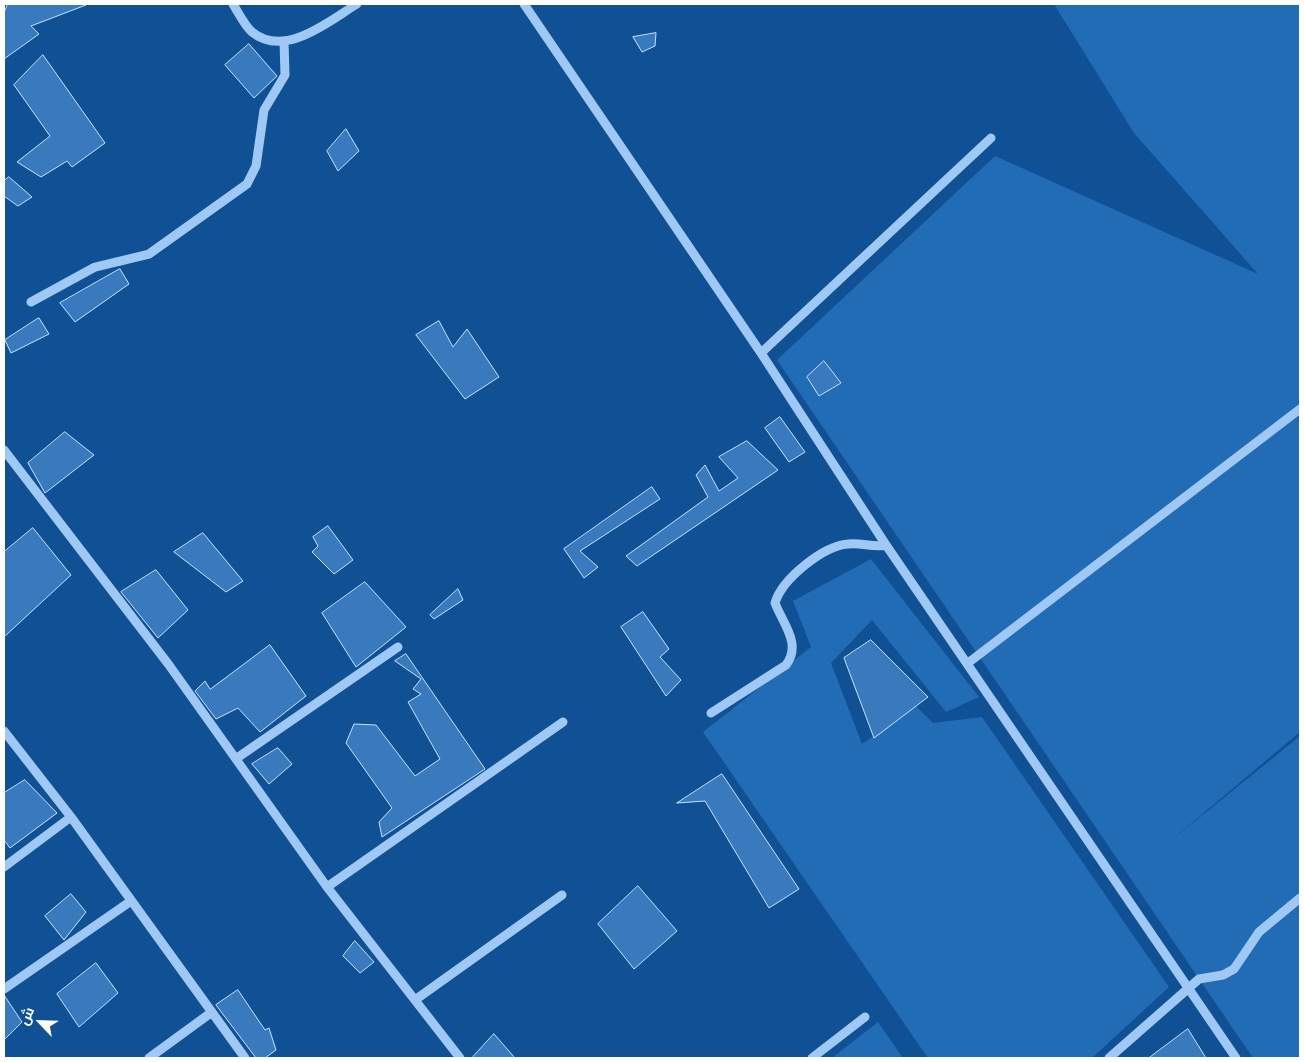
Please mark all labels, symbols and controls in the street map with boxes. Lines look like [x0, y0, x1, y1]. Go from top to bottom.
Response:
north arrow [15, 997, 65, 1047]
text: ش [14, 1004, 38, 1028]

